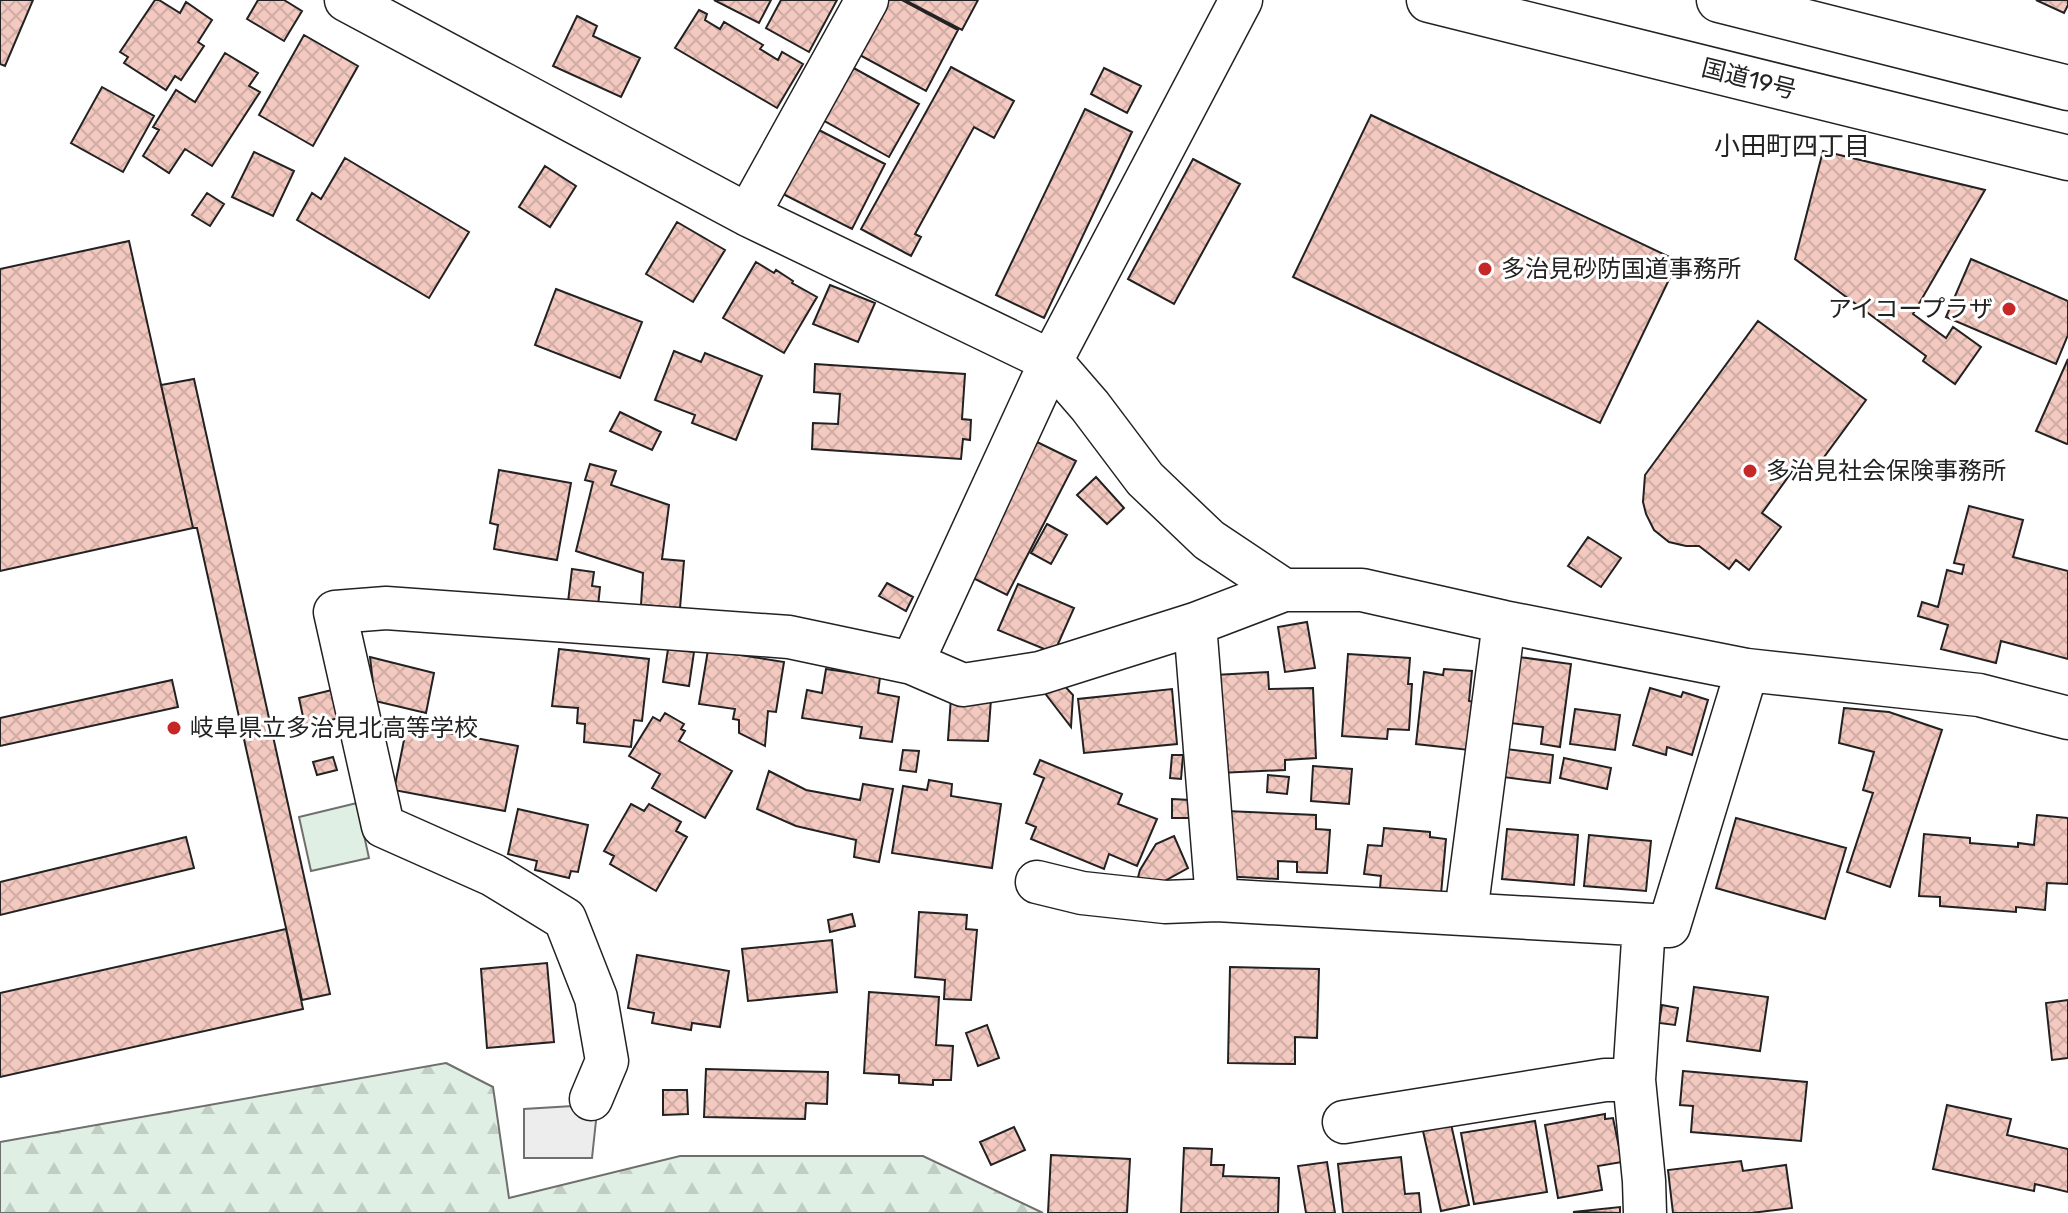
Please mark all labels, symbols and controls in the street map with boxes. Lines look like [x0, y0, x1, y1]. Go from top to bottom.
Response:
street label: 国道19号 [1699, 54, 1799, 104]
district label: 小田町四丁目 [1714, 131, 1870, 162]
place label: 多治見砂防国道事務所 [1501, 255, 1741, 283]
marker: 多治見砂防国道事務所 [1476, 260, 1494, 278]
place label: アイコープラザ [1828, 295, 1993, 323]
marker: アイコープラザ [2000, 300, 2018, 318]
place label: 多治見社会保険事務所 [1766, 457, 2006, 485]
marker: 多治見社会保険事務所 [1741, 462, 1759, 480]
place label: 岐阜県立多治見北高等学校 [190, 714, 478, 742]
marker: 岐阜県立多治見北高等学校 [165, 719, 183, 737]

